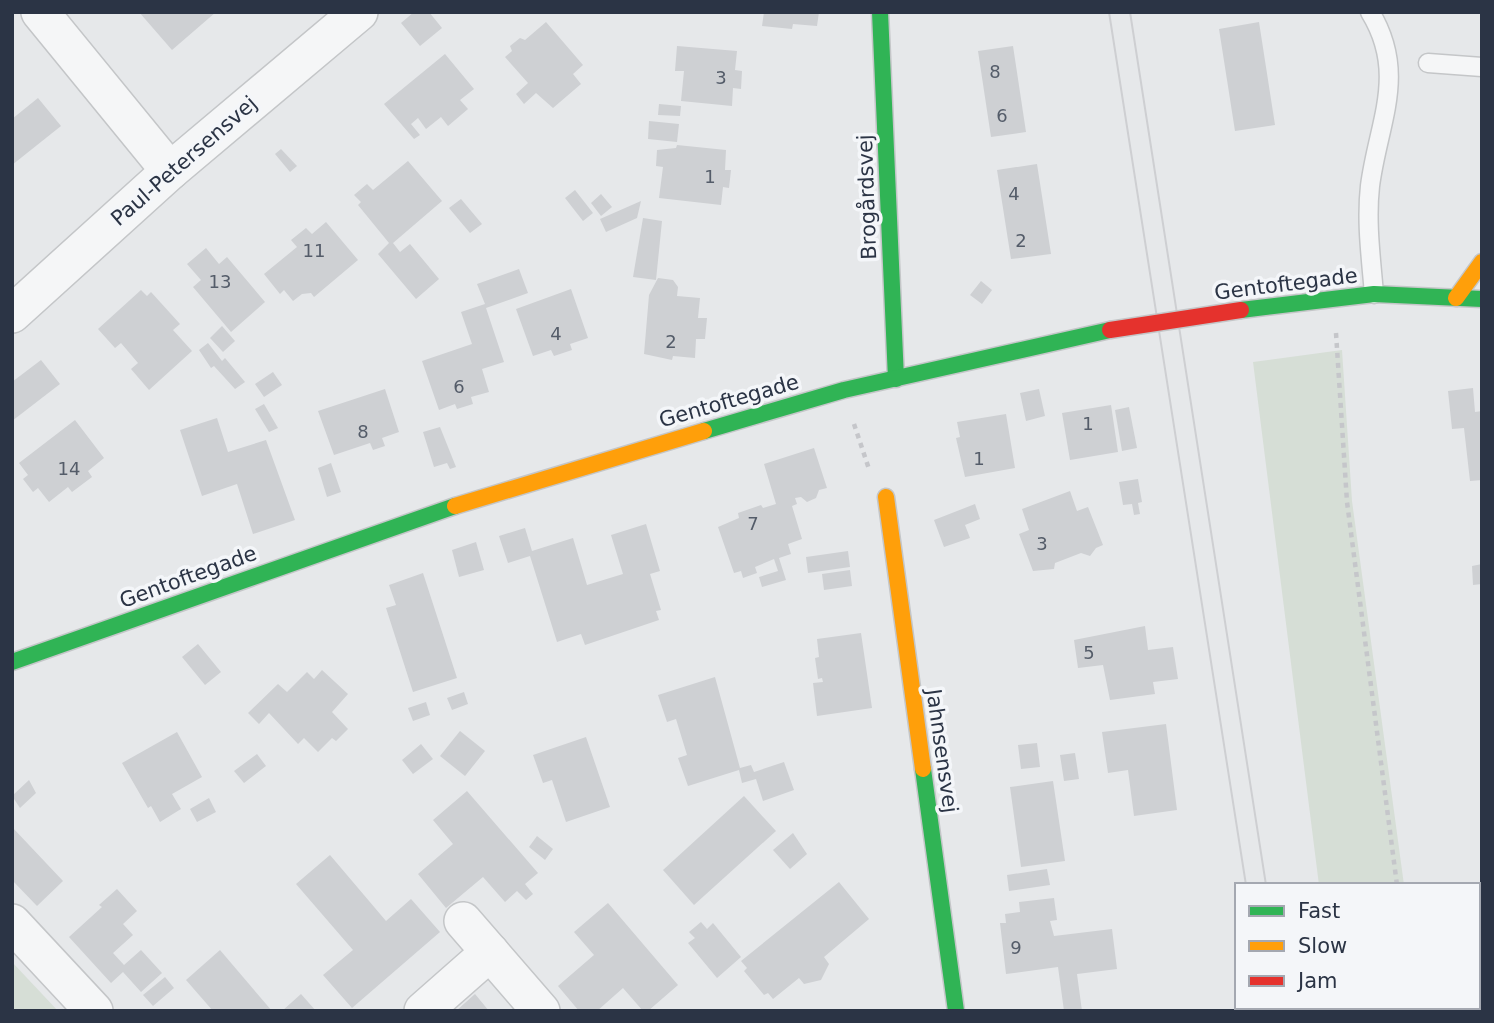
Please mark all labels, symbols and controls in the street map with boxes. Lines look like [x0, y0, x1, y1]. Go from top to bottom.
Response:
house number: 8 [989, 61, 1001, 82]
house number: 3 [715, 67, 727, 88]
street label: Paul-Petersensvej [106, 91, 262, 231]
house number: 6 [996, 105, 1008, 126]
street label: Brogårdsvej [852, 134, 881, 260]
house number: 1 [704, 166, 716, 187]
house number: 4 [1008, 183, 1020, 204]
house number: 2 [1015, 230, 1027, 251]
house number: 11 [303, 240, 325, 261]
street label: Gentoftegade [1213, 263, 1359, 305]
house number: 13 [209, 271, 231, 292]
house number: 4 [550, 323, 562, 344]
house number: 2 [665, 331, 677, 352]
street label: Gentoftegade [656, 370, 802, 432]
house number: 6 [453, 376, 465, 397]
house number: 1 [1082, 413, 1094, 434]
house number: 8 [357, 421, 369, 442]
house number: 1 [973, 448, 985, 469]
house number: 14 [58, 458, 80, 479]
house number: 7 [747, 513, 759, 534]
house number: 3 [1036, 533, 1048, 554]
street label: Gentoftegade [116, 541, 260, 613]
house number: 5 [1083, 642, 1095, 663]
street label: Jahnsensvej [921, 685, 963, 815]
legend [1235, 883, 1480, 1009]
text: Fast [1298, 899, 1340, 923]
text: Slow [1298, 934, 1347, 958]
house number: 9 [1010, 937, 1022, 958]
text: Jam [1296, 969, 1338, 993]

